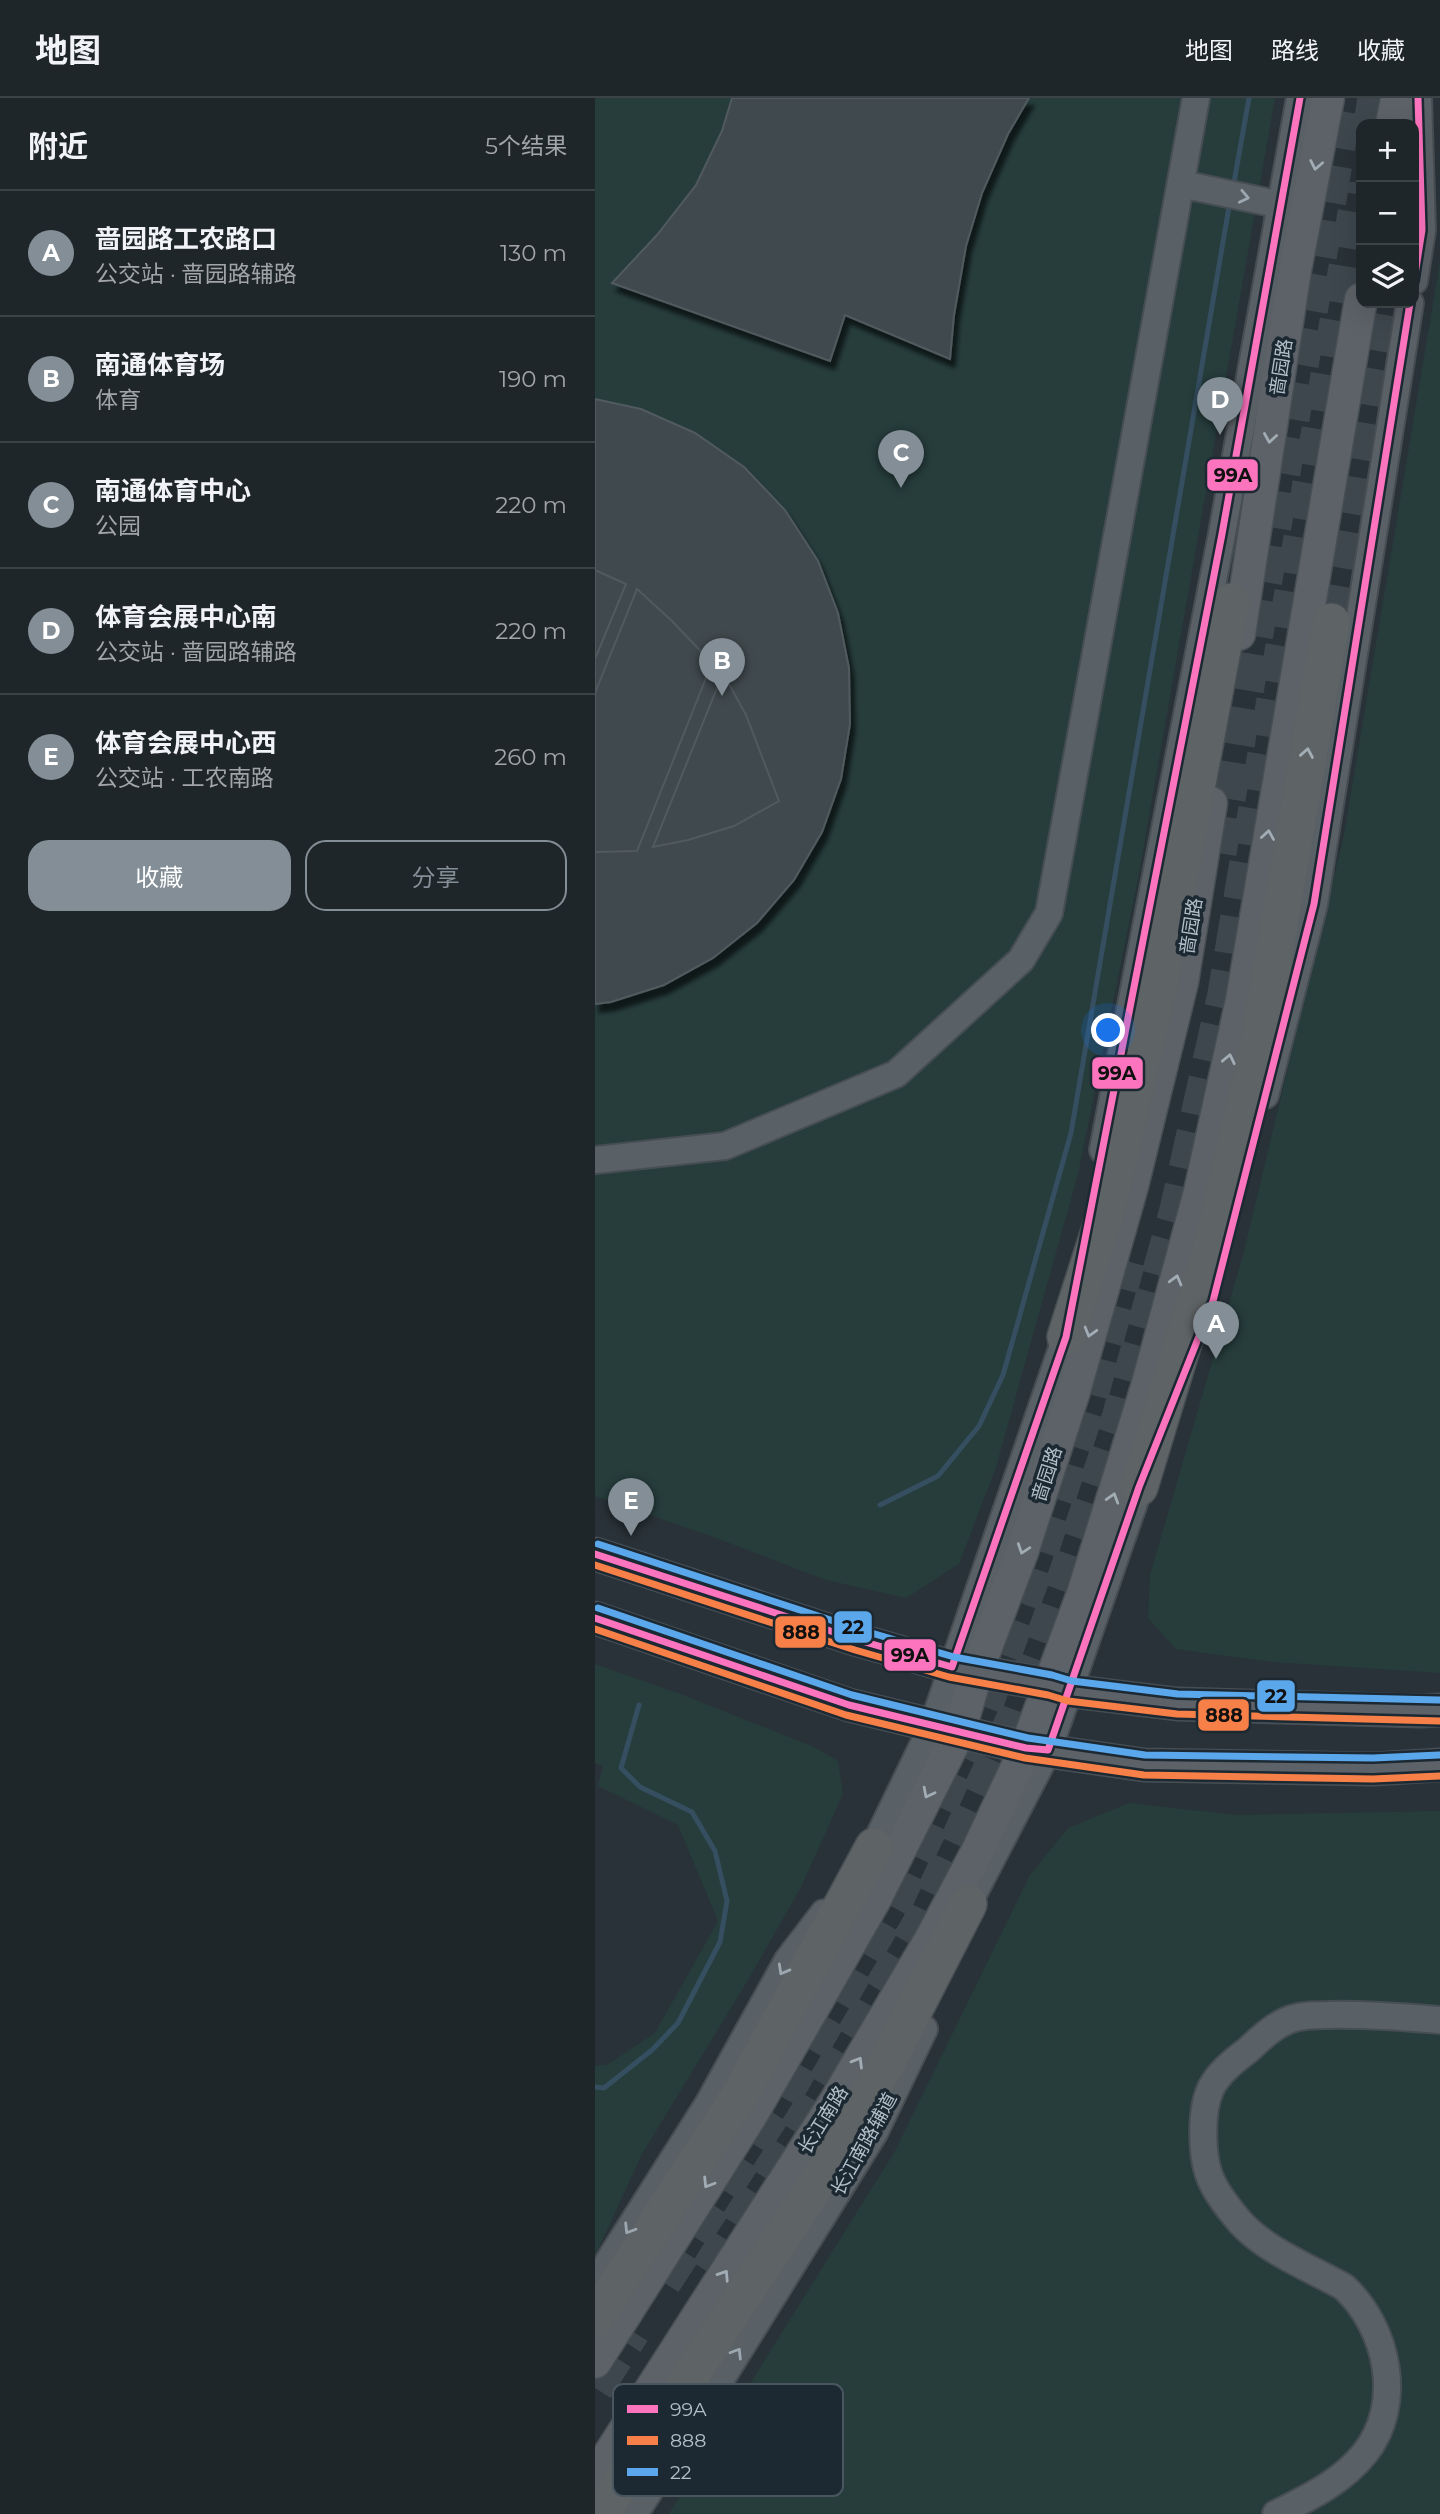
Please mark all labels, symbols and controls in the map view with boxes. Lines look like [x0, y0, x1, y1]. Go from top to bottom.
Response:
text: 地图 [35, 30, 101, 70]
text: 地图 [1185, 36, 1233, 65]
text: 路线 [1271, 36, 1319, 65]
text: 收藏 [1357, 36, 1405, 65]
map controls [1356, 119, 1419, 308]
button: + [1356, 119, 1419, 182]
text: 附近 [28, 128, 88, 165]
text: 5个结果 [485, 132, 567, 160]
one-way arrow [1309, 159, 1324, 171]
button: − [1356, 182, 1419, 245]
one-way arrow [1238, 189, 1250, 204]
text: 啬园路工农路口 [95, 223, 277, 255]
text: A [42, 239, 60, 267]
text: 130 m [500, 239, 567, 267]
button: layers [1356, 245, 1419, 308]
text: 公交站 · 啬园路辅路 [95, 260, 297, 288]
street label: 啬园路 [1265, 337, 1297, 397]
text: 南通体育场 [95, 349, 225, 381]
text: B [42, 365, 60, 393]
text: 190 m [499, 365, 567, 393]
pin: D [1197, 377, 1243, 435]
text: 体育 [95, 386, 141, 414]
pin: C [878, 430, 924, 488]
one-way arrow [1263, 432, 1278, 444]
line badge: 99A [1206, 458, 1259, 492]
text: 99A [1214, 464, 1253, 487]
text: 南通体育中心 [95, 475, 251, 507]
text: C [43, 491, 59, 519]
text: 220 m [495, 491, 567, 519]
text: 公园 [95, 512, 141, 540]
text: 体育会展中心南 [95, 601, 277, 633]
text: D [42, 617, 61, 645]
text: 220 m [495, 617, 567, 645]
text: 公交站 · 啬园路辅路 [95, 638, 297, 666]
pin: B [699, 638, 745, 696]
text: 体育会展中心西 [95, 727, 277, 759]
text: E [43, 743, 59, 771]
text: 260 m [494, 743, 567, 771]
one-way arrow [1299, 747, 1314, 759]
text: 公交站 · 工农南路 [95, 764, 274, 792]
one-way arrow [1261, 829, 1276, 841]
button: 收藏 [28, 840, 291, 911]
button: 分享 [305, 840, 567, 911]
street label: 啬园路 [1175, 896, 1207, 956]
your location [1091, 1013, 1125, 1047]
one-way arrow [1221, 1053, 1235, 1065]
line badge: 99A [1091, 1056, 1144, 1090]
text: 99A [1098, 1062, 1137, 1085]
one-way arrow [1168, 1274, 1182, 1286]
pin: A [1193, 1301, 1239, 1359]
one-way arrow [1084, 1326, 1099, 1338]
street label: 啬园路 [1027, 1443, 1067, 1505]
pin: E [608, 1478, 654, 1536]
one-way arrow [1104, 1493, 1119, 1505]
one-way arrow [1017, 1543, 1031, 1555]
line badge: 22 [833, 1610, 873, 1644]
line badge: 888 [774, 1615, 827, 1649]
text: 22 [842, 1616, 864, 1639]
text: 888 [782, 1621, 820, 1644]
line badge: 99A [883, 1638, 937, 1672]
text: 99A [891, 1644, 930, 1667]
line badge: 22 [1256, 1679, 1296, 1713]
text: 22 [1265, 1685, 1287, 1708]
line badge: 888 [1197, 1698, 1250, 1732]
text: 888 [1205, 1704, 1243, 1727]
one-way arrow [923, 1786, 937, 1798]
one-way arrow [778, 1962, 791, 1975]
one-way arrow [850, 2056, 863, 2069]
street label: 长江南路 [793, 2082, 853, 2158]
street label: 长江南路辅道 [826, 2089, 902, 2199]
one-way arrow [703, 2176, 716, 2189]
one-way arrow [625, 2221, 638, 2234]
one-way arrow [716, 2270, 729, 2283]
one-way arrow [728, 2348, 741, 2361]
legend [613, 2384, 843, 2496]
text: 99A [670, 2398, 707, 2421]
text: 888 [670, 2429, 706, 2452]
text: 22 [670, 2461, 692, 2484]

